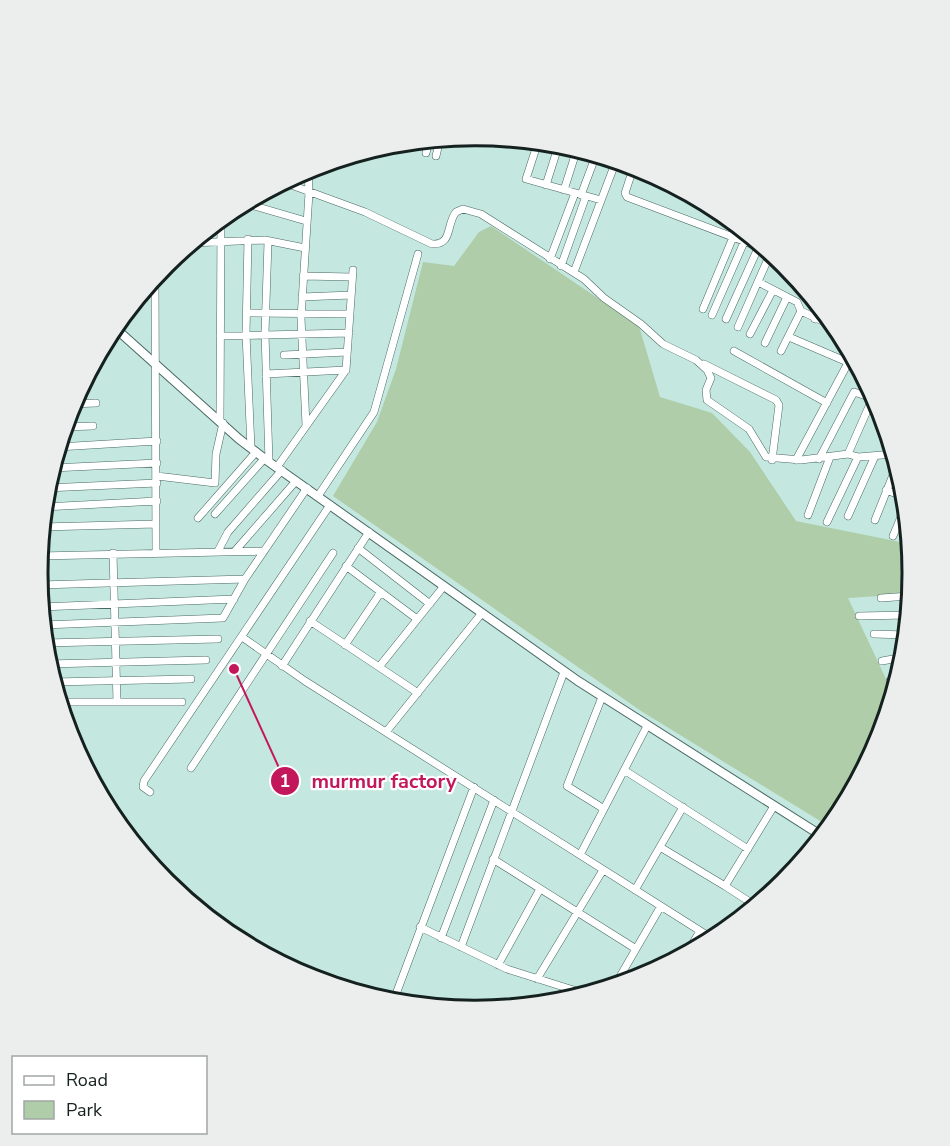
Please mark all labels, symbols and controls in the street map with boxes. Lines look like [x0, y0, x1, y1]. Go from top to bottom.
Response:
callout: murmur factory [270, 762, 469, 800]
text: murmur factory [312, 768, 457, 795]
text: 1 [280, 769, 290, 793]
legend [12, 1056, 207, 1134]
text: Road [66, 1068, 108, 1092]
text: Park [66, 1098, 103, 1122]

